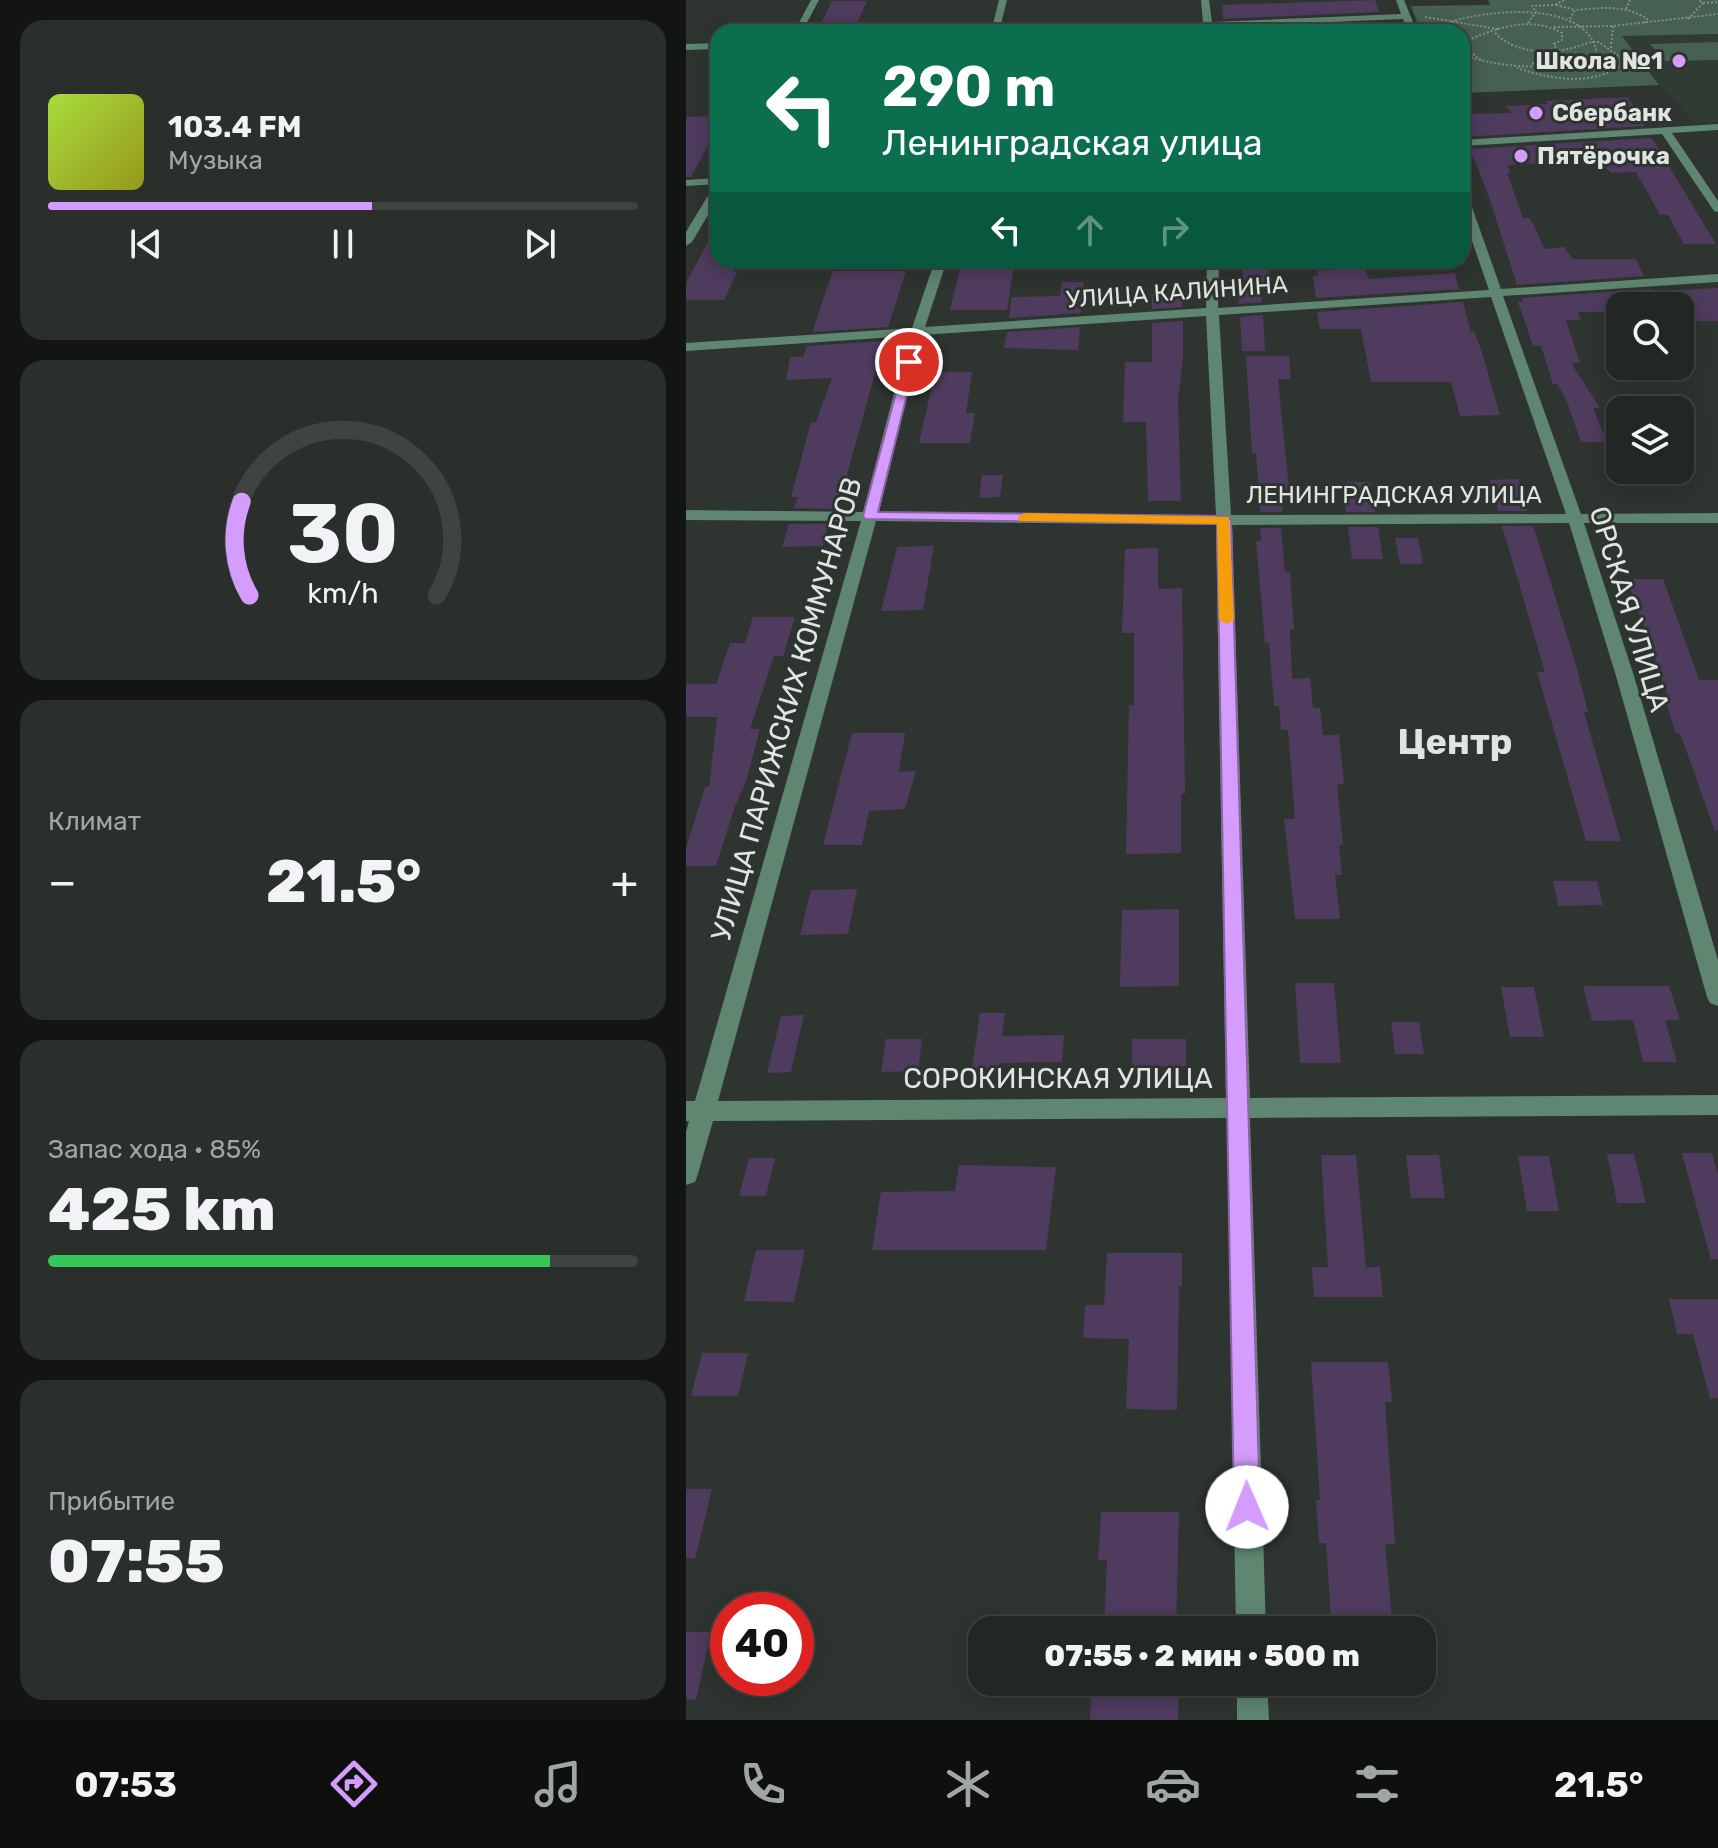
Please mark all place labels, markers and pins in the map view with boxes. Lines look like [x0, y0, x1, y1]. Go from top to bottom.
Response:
place label: Школа №1 [1535, 47, 1663, 75]
marker: Школа №1 [1670, 52, 1688, 70]
place label: Сбербанк [1552, 99, 1672, 127]
marker: Сбербанк [1527, 104, 1545, 122]
place label: Пятёрочка [1537, 142, 1670, 170]
marker: Пятёрочка [1512, 147, 1530, 165]
pin [875, 328, 943, 396]

